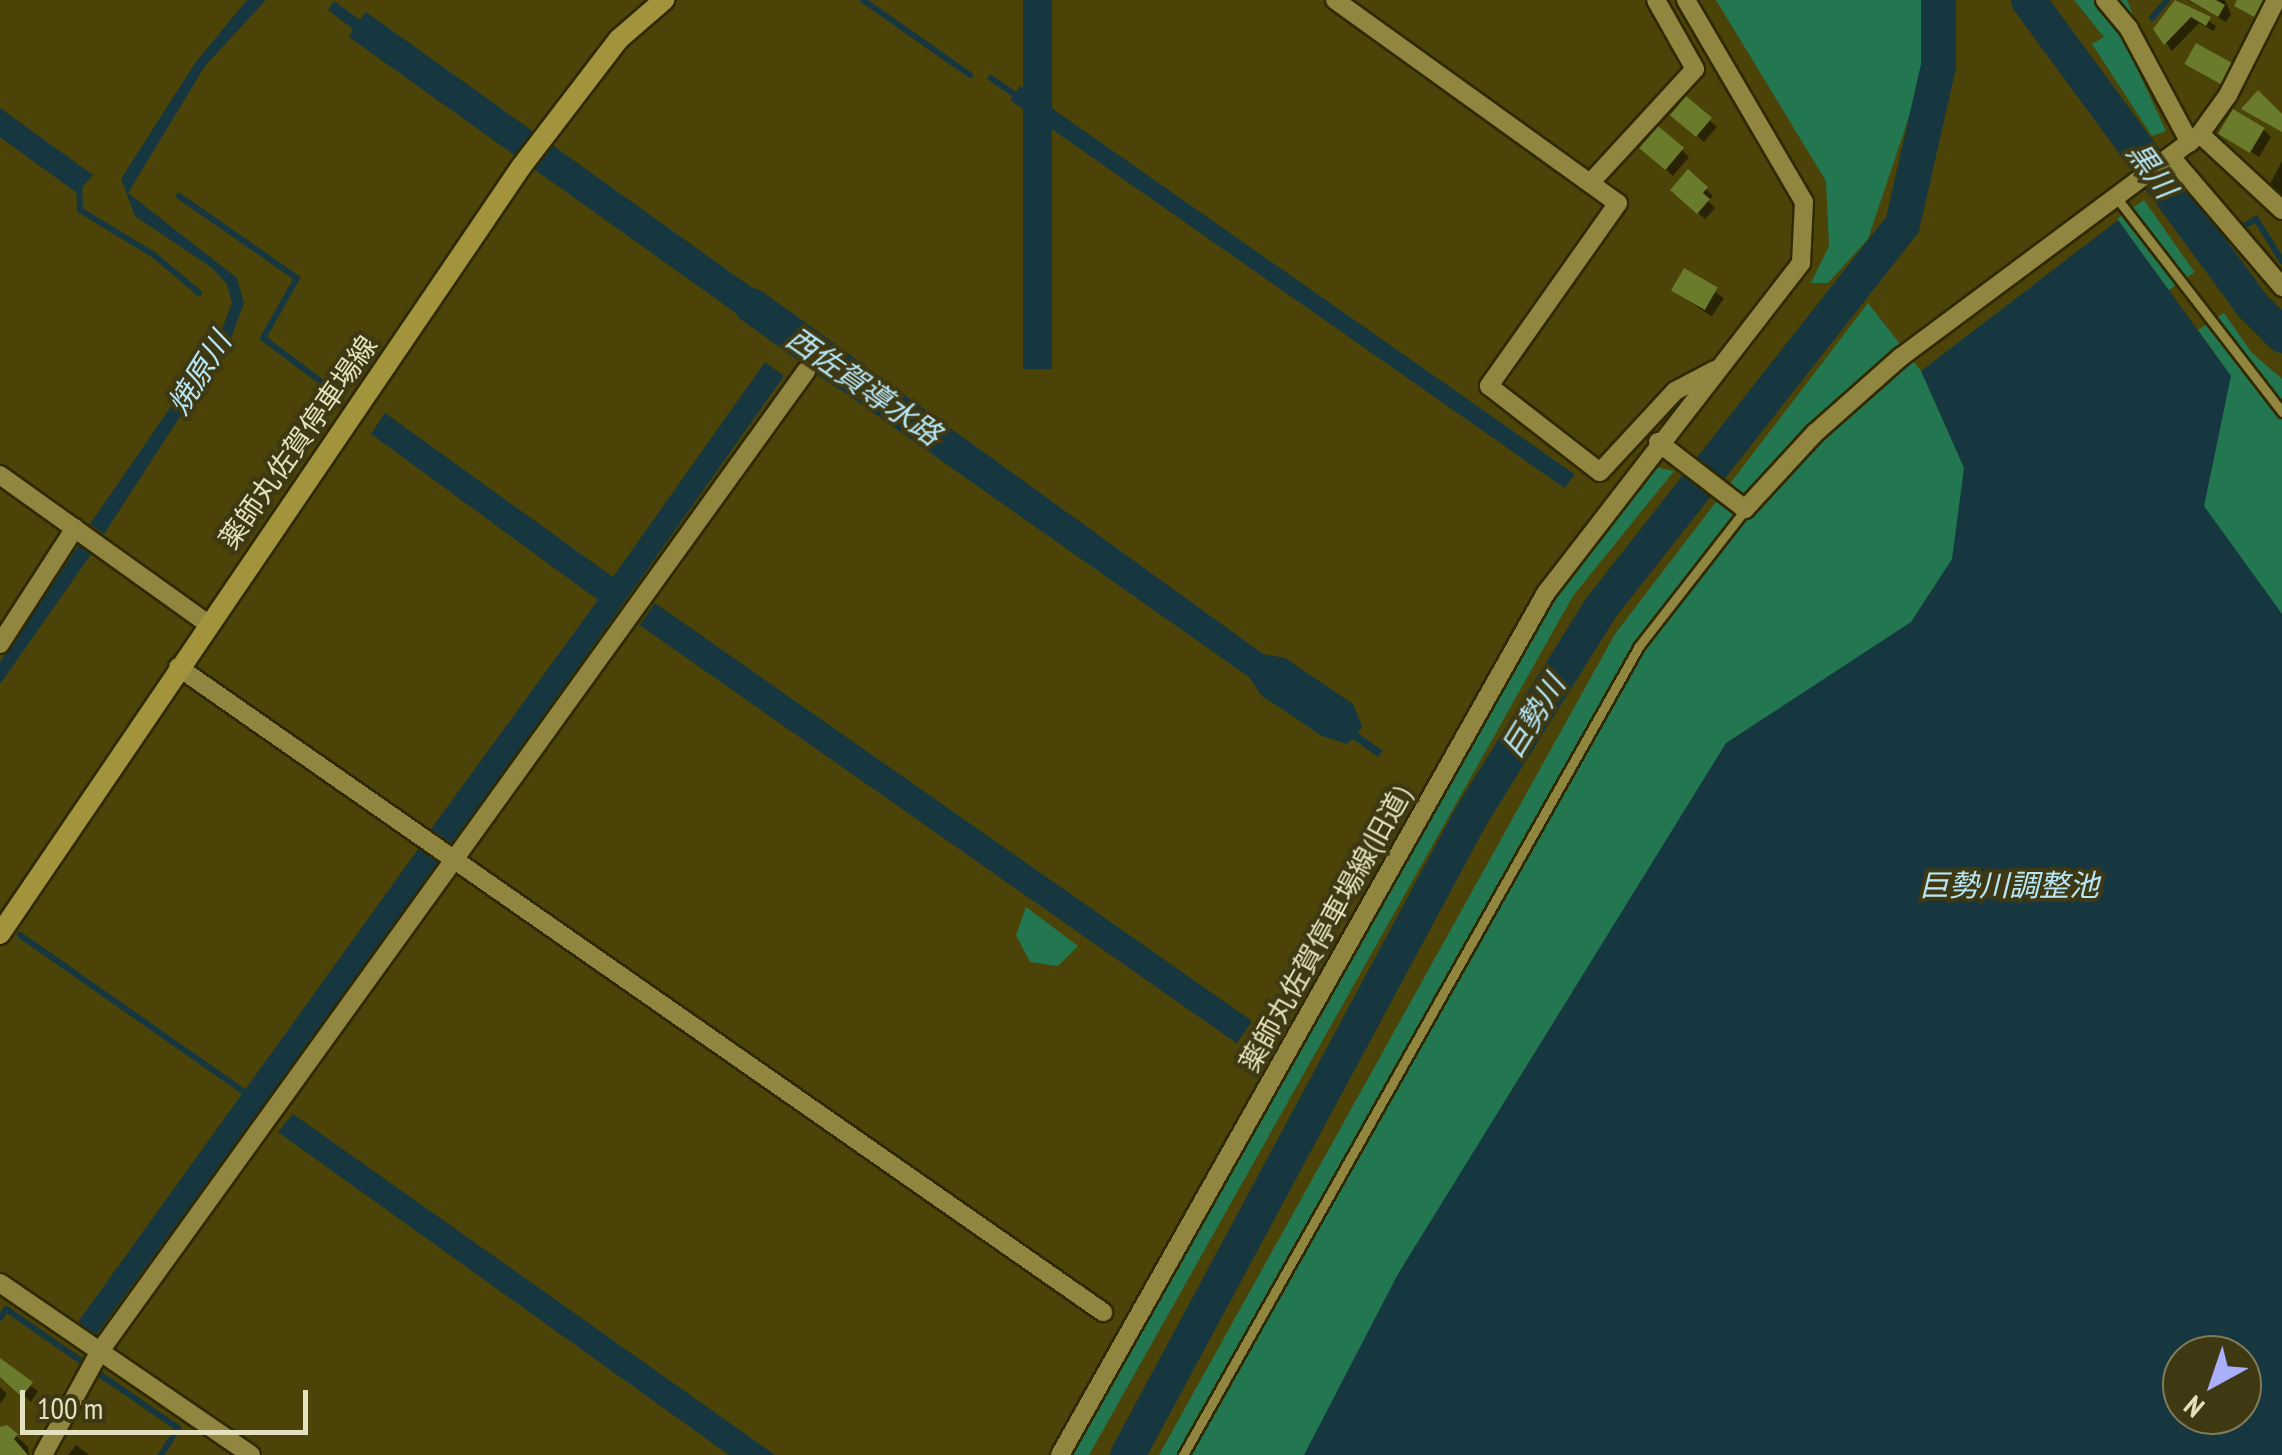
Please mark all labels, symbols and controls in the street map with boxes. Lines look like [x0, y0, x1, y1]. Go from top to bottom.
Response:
water label: 黒川 [2120, 135, 2184, 205]
water label: 西佐賀導水路 [780, 320, 948, 452]
water label: 焼原川 [160, 325, 238, 421]
street label: 薬師丸佐賀停車場線 [212, 329, 384, 555]
water label: 巨勢川 [1494, 668, 1572, 764]
street label: 薬師丸佐賀停車場線(旧道) [1232, 780, 1418, 1078]
water label: 巨勢川調整池 [1919, 867, 2099, 903]
north arrow [2162, 1335, 2262, 1435]
scale bar [25, 1370, 312, 1432]
text: 100 m [37, 1388, 103, 1427]
text: N [2176, 1388, 2211, 1426]

